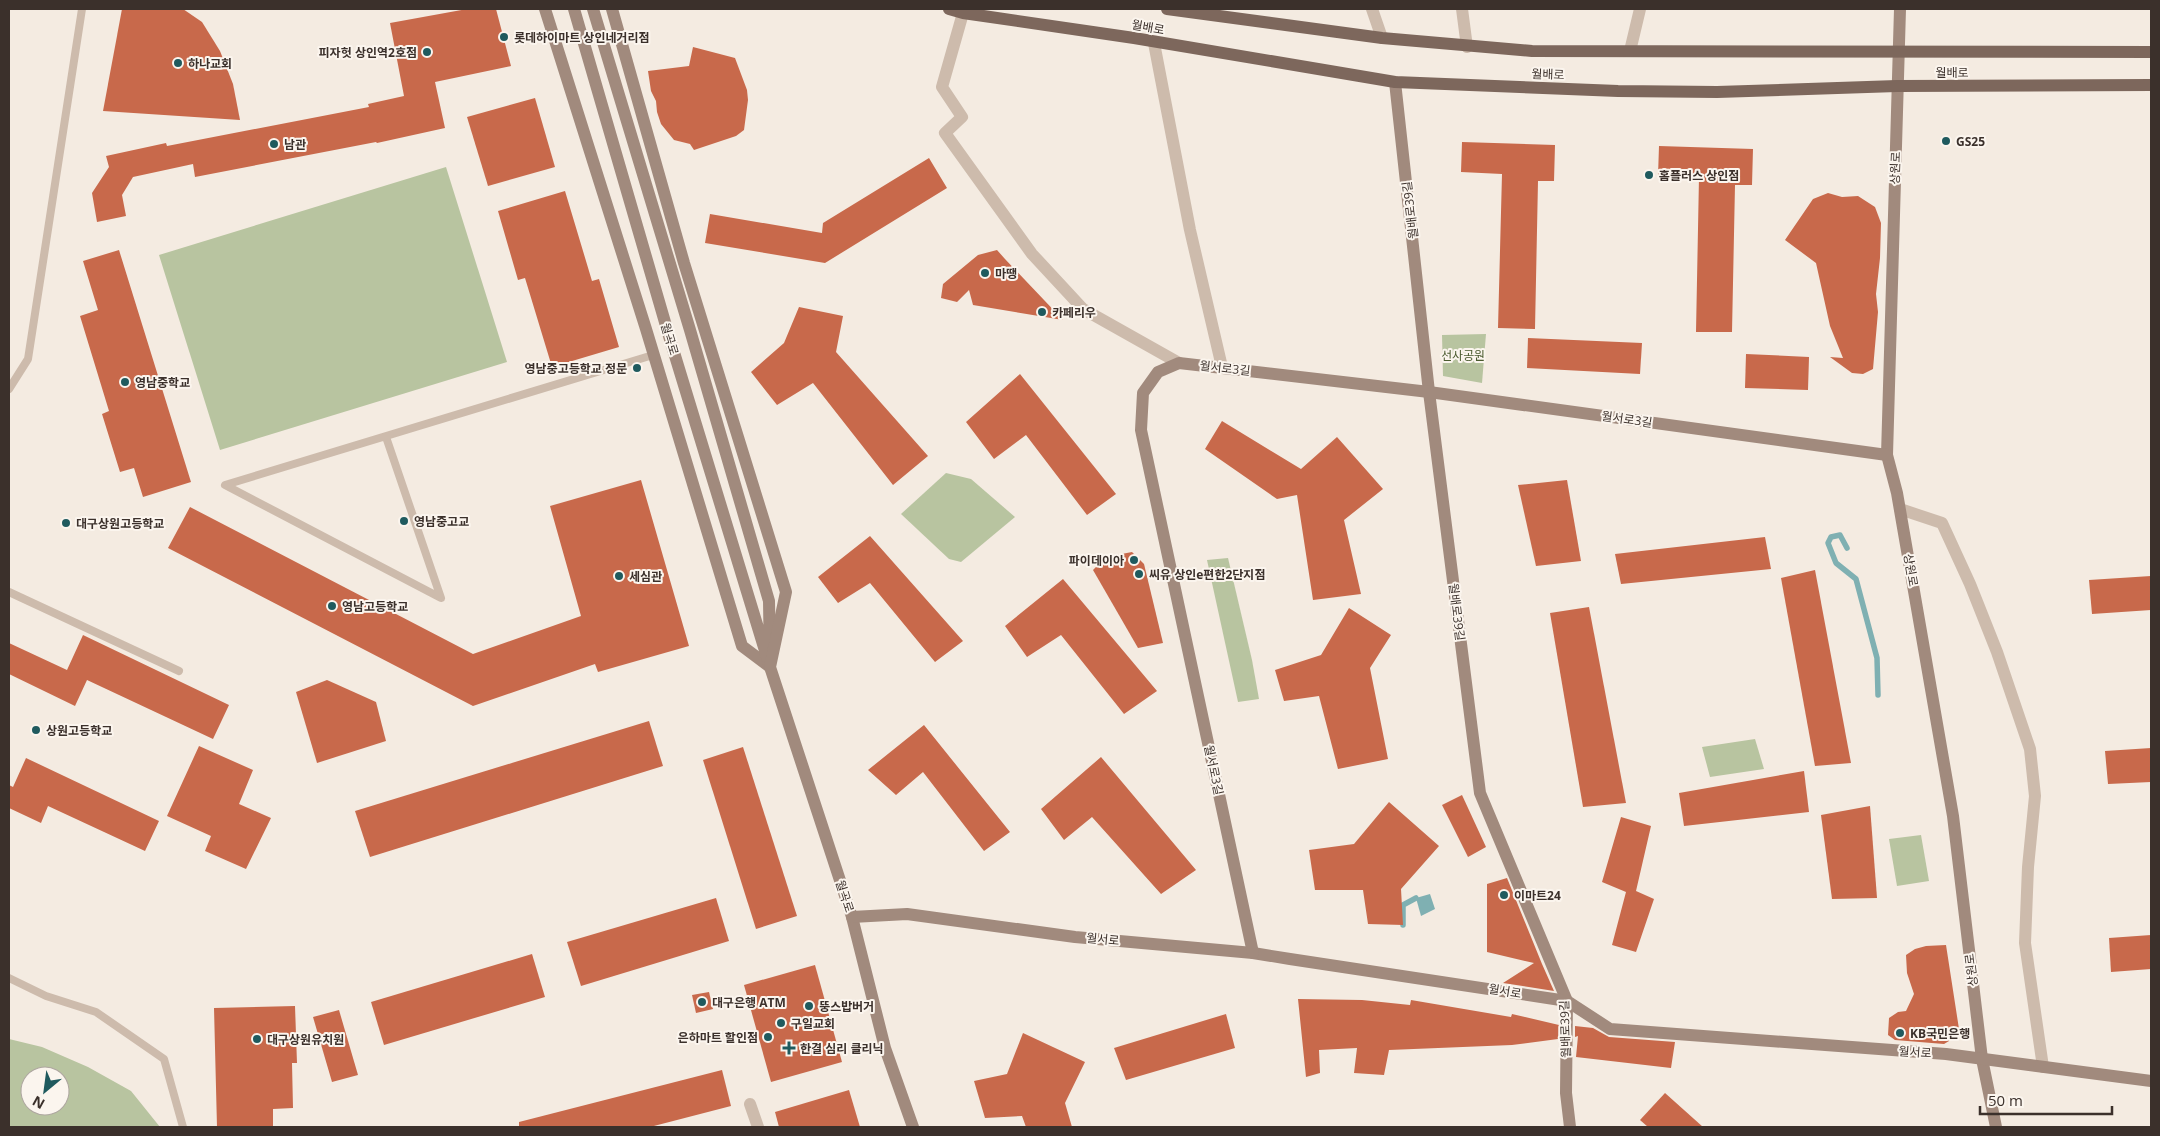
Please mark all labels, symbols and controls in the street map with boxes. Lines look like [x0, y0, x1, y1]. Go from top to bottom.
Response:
street label: 월배로 [1130, 16, 1166, 38]
place label: 롯데하이마트 상인네거리점 [514, 29, 650, 46]
marker: 롯데하이마트 상인네거리점 [498, 31, 510, 43]
place label: 피자헛 상인역2호점 [319, 44, 417, 61]
marker: 피자헛 상인역2호점 [421, 46, 433, 58]
place label: 하나교회 [188, 55, 232, 72]
marker: 하나교회 [172, 57, 184, 69]
street label: 월배로 [1935, 64, 1969, 81]
street label: 월배로 [1531, 65, 1565, 83]
place label: GS25 [1956, 133, 1985, 150]
marker: GS25 [1940, 135, 1952, 147]
place label: 남관 [284, 136, 306, 153]
marker: 남관 [268, 138, 280, 150]
street label: 상원로 [1886, 151, 1904, 185]
place label: 홈플러스 상인점 [1659, 167, 1739, 184]
marker: 홈플러스 상인점 [1643, 169, 1655, 181]
street label: 월배로39길 [1398, 180, 1422, 240]
place label: 마땡 [995, 265, 1017, 282]
marker: 마땡 [979, 267, 991, 279]
place label: 카페리우 [1052, 304, 1096, 321]
marker: 카페리우 [1036, 306, 1048, 318]
street label: 월곡로 [657, 321, 683, 357]
park label: 선사공원 [1441, 347, 1485, 364]
street label: 월서로3길 [1199, 357, 1251, 379]
place label: 영남중고등학교 정문 [525, 360, 627, 377]
marker: 영남중고등학교 정문 [631, 362, 643, 374]
place label: 영남중학교 [135, 374, 190, 391]
marker: 영남중학교 [119, 376, 131, 388]
street label: 월서로3길 [1601, 407, 1653, 431]
place label: 영남중고교 [414, 513, 469, 530]
place label: 대구상원고등학교 [76, 515, 164, 532]
marker: 영남중고교 [398, 515, 410, 527]
marker: 대구상원고등학교 [60, 517, 72, 529]
place label: 파이데이아 [1069, 552, 1124, 569]
street label: 상원로 [1900, 552, 1922, 588]
marker: 파이데이아 [1128, 554, 1140, 566]
place label: 씨유 상인e편한2단지점 [1149, 566, 1265, 583]
place label: 세심관 [629, 568, 662, 585]
marker: 씨유 상인e편한2단지점 [1133, 568, 1145, 580]
marker: 세심관 [613, 570, 625, 582]
street label: 월배로39길 [1445, 582, 1469, 642]
place label: 영남고등학교 [342, 598, 408, 615]
marker: 영남고등학교 [326, 600, 338, 612]
place label: 상원고등학교 [46, 722, 112, 739]
marker: 상원고등학교 [30, 724, 42, 736]
street label: 월서로3길 [1200, 743, 1228, 797]
street label: 월곡로 [832, 878, 858, 914]
place label: 이마트24 [1514, 887, 1561, 904]
marker: 이마트24 [1498, 889, 1510, 901]
street label: 월서로 [1086, 929, 1120, 949]
street label: 상원로 [1961, 953, 1981, 987]
street label: 월서로 [1487, 980, 1523, 1002]
place label: 대구은행 ATM [712, 994, 786, 1011]
marker: 대구은행 ATM [696, 996, 708, 1008]
place label: 뚱스밥버거 [819, 998, 874, 1015]
marker: 뚱스밥버거 [803, 1000, 815, 1012]
street label: 월배로39길 [1555, 1000, 1575, 1058]
place label: 구일교회 [791, 1015, 835, 1032]
marker: 구일교회 [775, 1017, 787, 1029]
place label: KB국민은행 [1910, 1025, 1970, 1042]
marker: KB국민은행 [1894, 1027, 1906, 1039]
place label: 은하마트 할인점 [678, 1029, 758, 1046]
place label: 대구상원유치원 [267, 1031, 344, 1048]
marker: 은하마트 할인점 [762, 1031, 774, 1043]
marker: 대구상원유치원 [251, 1033, 263, 1045]
place label: 한결 심리 클리닉 [800, 1040, 884, 1057]
marker: 한결 심리 클리닉 [782, 1041, 796, 1055]
street label: 월서로 [1898, 1042, 1932, 1062]
north arrow [20, 1066, 70, 1116]
scale bar [1980, 1084, 2112, 1116]
text: 50 m [1988, 1090, 2023, 1110]
text: N [29, 1092, 48, 1114]

